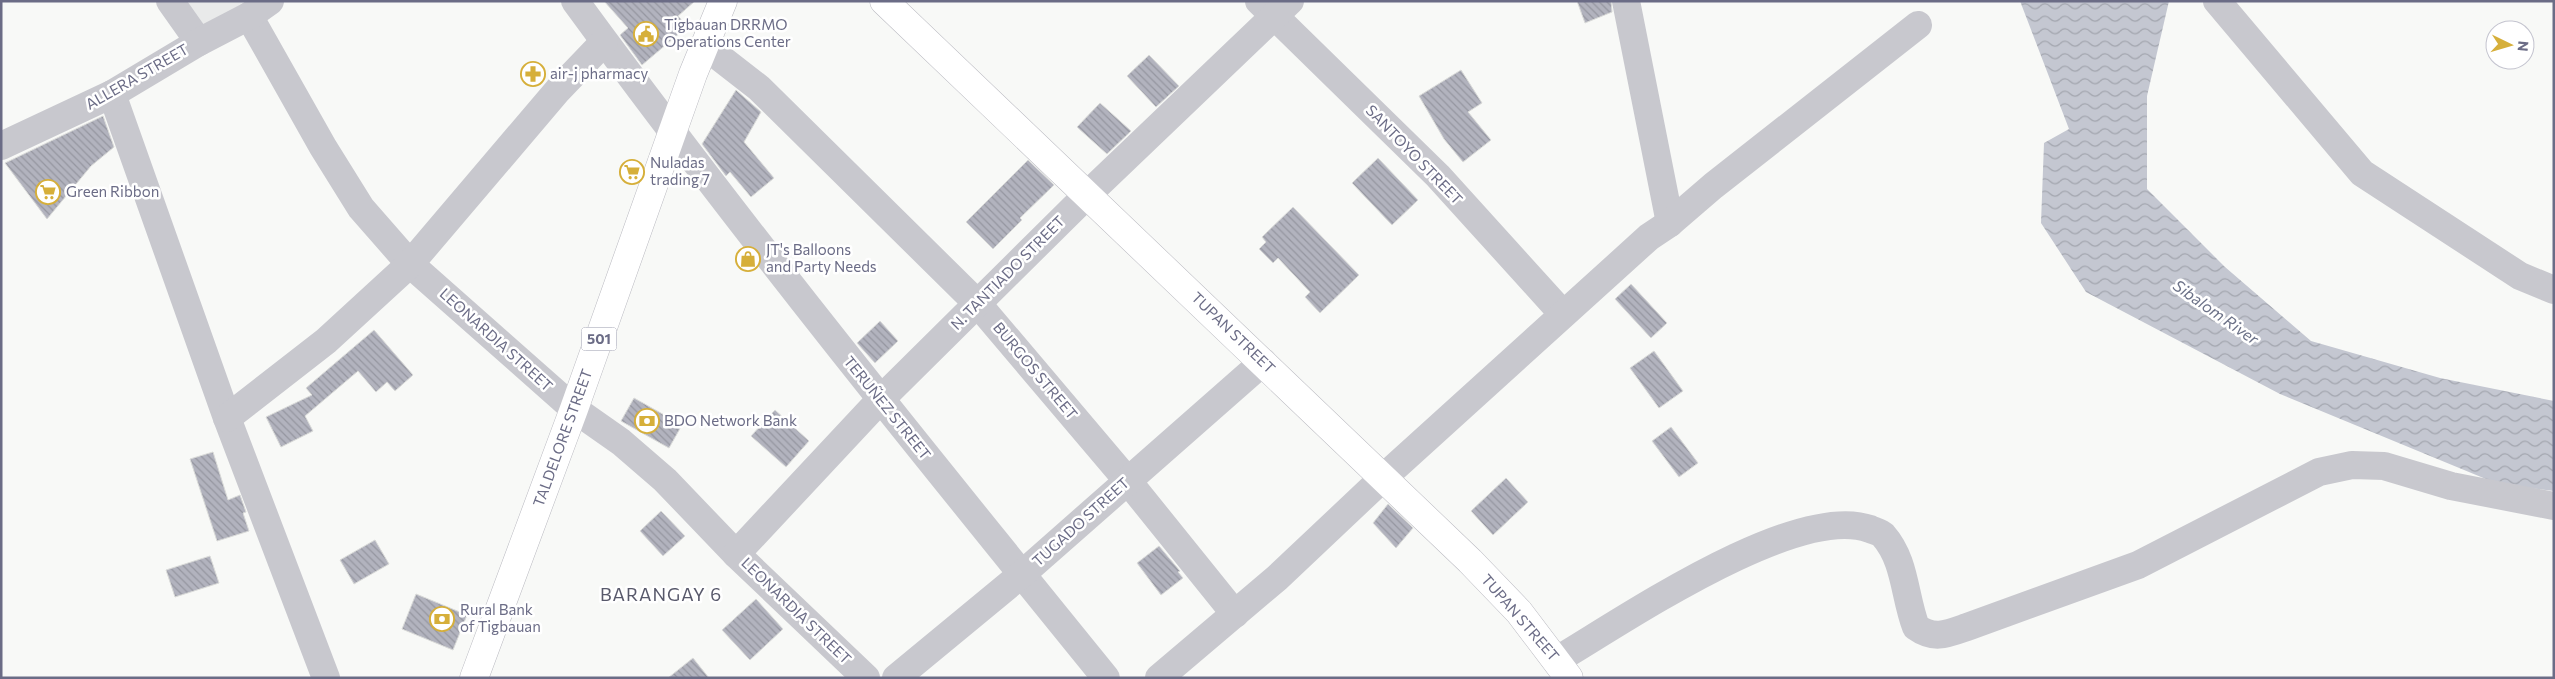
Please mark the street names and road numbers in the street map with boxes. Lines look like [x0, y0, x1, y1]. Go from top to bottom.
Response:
street label: ALLERA STREET [82, 39, 191, 113]
street label: SANTOYO STREET [1363, 101, 1467, 208]
street label: N. TANTIADO STREET [947, 211, 1068, 333]
street label: LEONARDIA STREET [437, 284, 557, 395]
street label: TUPAN STREET [1188, 288, 1280, 377]
street label: BURGOS STREET [990, 318, 1082, 423]
road number: 501 [582, 328, 616, 350]
street label: TERUÑEZ STREET [840, 352, 935, 463]
street label: TALDELORE STREET [529, 366, 595, 509]
street label: TUGADO STREET [1028, 473, 1133, 569]
street label: LEONARDIA STREET [738, 553, 856, 668]
street label: TUPAN STREET [1478, 570, 1564, 665]

